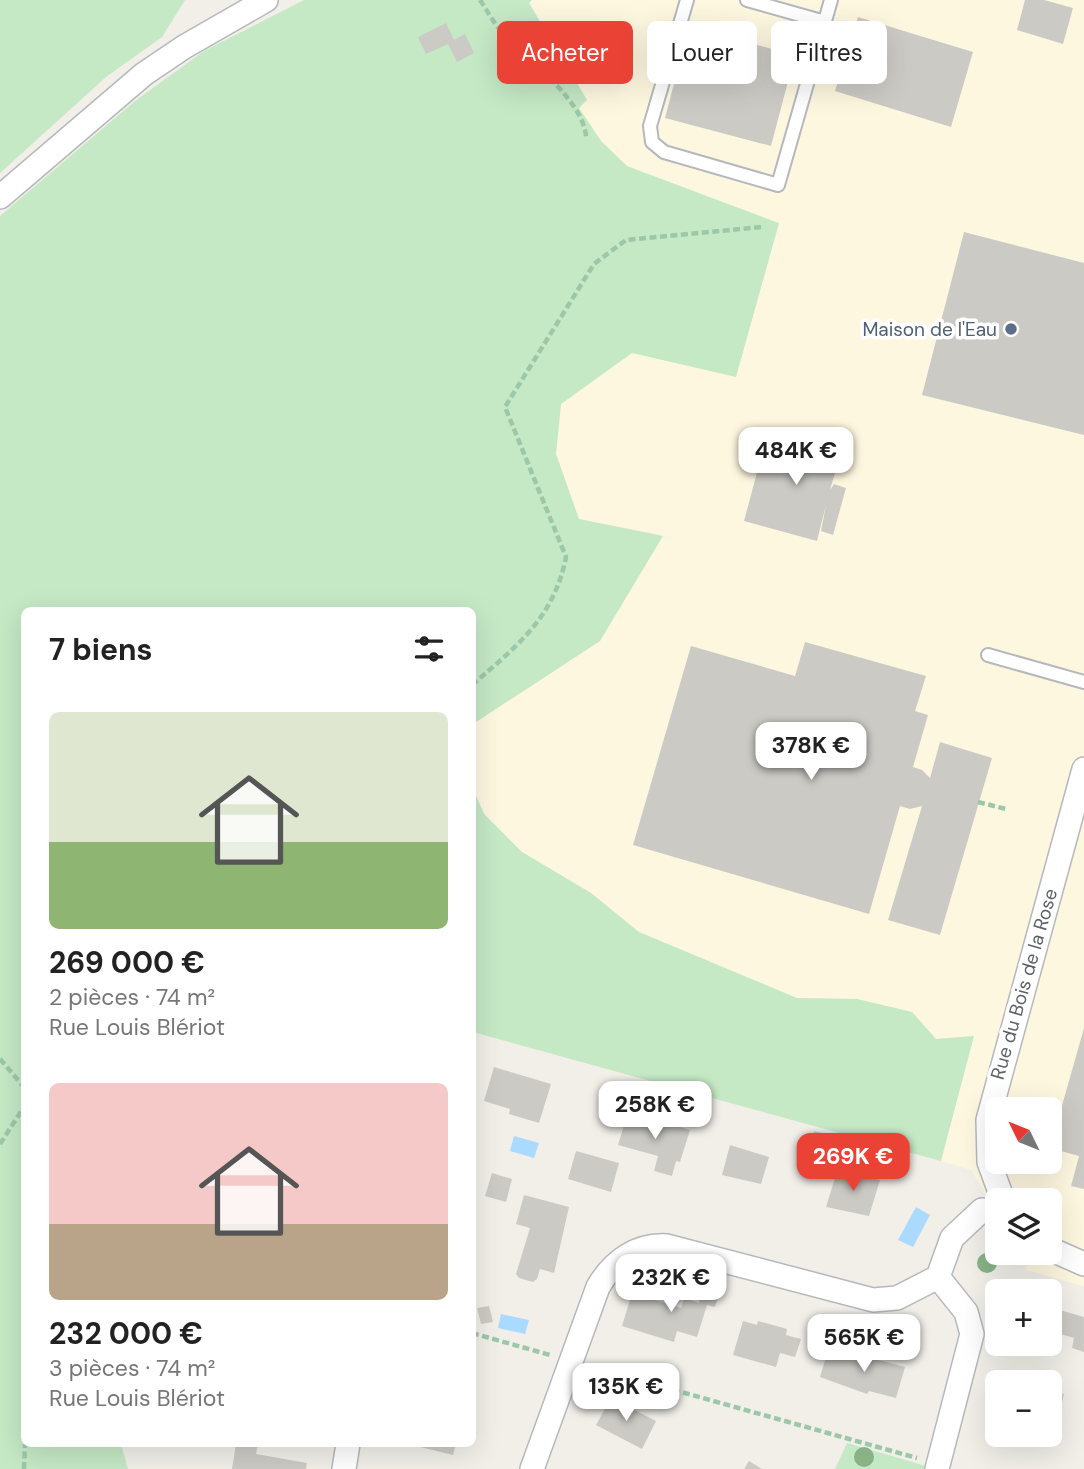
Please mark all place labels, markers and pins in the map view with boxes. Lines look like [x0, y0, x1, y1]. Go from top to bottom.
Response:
place label: Maison de l'Eau [862, 317, 997, 342]
marker: Maison de l'Eau [1003, 321, 1019, 337]
pin: 484K € [739, 428, 853, 487]
pin: 378K € [754, 722, 868, 782]
pin: 258K € [598, 1082, 712, 1141]
pin: 269K € [796, 1134, 910, 1193]
pin: 232K € [614, 1254, 728, 1314]
pin: 565K € [807, 1314, 921, 1374]
pin: 135K € [569, 1364, 683, 1423]

